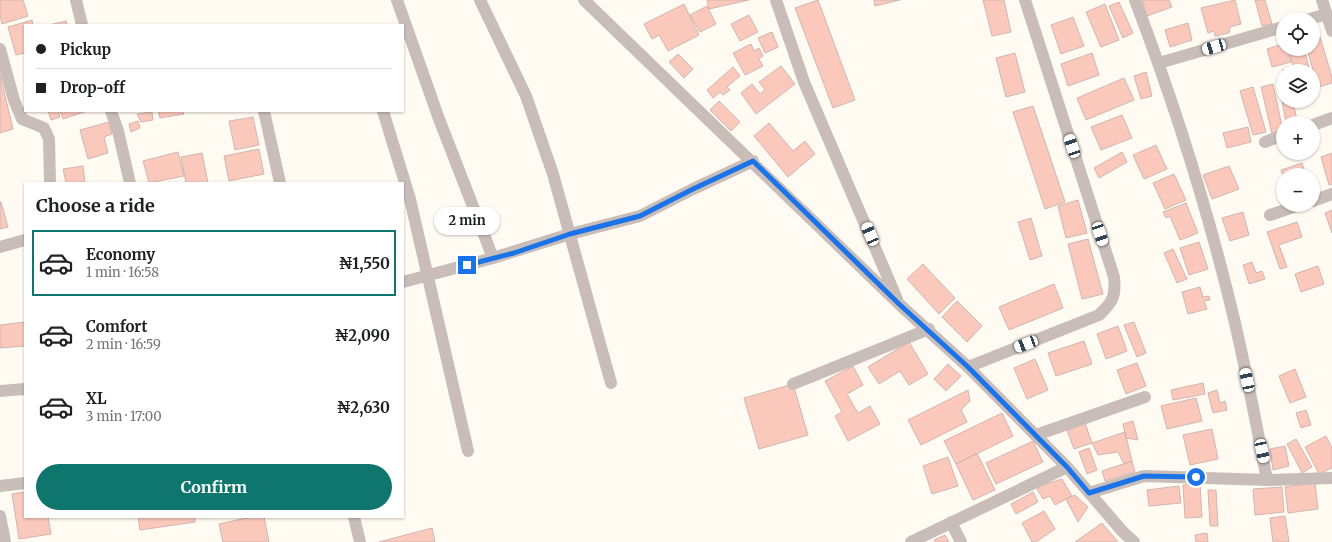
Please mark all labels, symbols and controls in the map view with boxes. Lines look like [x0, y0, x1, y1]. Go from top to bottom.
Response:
map controls [1276, 12, 1320, 212]
button: locate [1276, 12, 1320, 56]
car [1201, 38, 1227, 56]
text: Pickup [60, 40, 111, 59]
button: layers [1276, 64, 1320, 108]
text: Drop-off [60, 78, 125, 97]
button: + [1276, 116, 1320, 160]
car [1063, 133, 1081, 159]
button: − [1276, 168, 1320, 212]
text: Choose a ride [36, 194, 155, 217]
callout: 2 min [434, 207, 500, 235]
text: 2 min [448, 212, 486, 229]
car [860, 221, 880, 247]
car [1091, 221, 1109, 247]
icon: car [38, 245, 74, 281]
text: Economy [86, 245, 155, 264]
text: ₦1,550 [339, 254, 390, 273]
route end [458, 256, 476, 274]
text: 1 min · 16:58 [86, 264, 159, 281]
icon: car [38, 317, 74, 353]
text: Comfort [86, 317, 147, 336]
text: ₦2,090 [334, 326, 390, 345]
car [1013, 334, 1039, 354]
text: 2 min · 16:59 [86, 336, 161, 353]
car [1239, 367, 1255, 393]
icon: car [38, 389, 74, 425]
text: XL [86, 389, 107, 408]
text: ₦2,630 [337, 398, 390, 417]
text: 3 min · 17:00 [86, 408, 162, 425]
car [1254, 438, 1270, 464]
button: Confirm [36, 464, 392, 510]
route start [1187, 468, 1205, 486]

